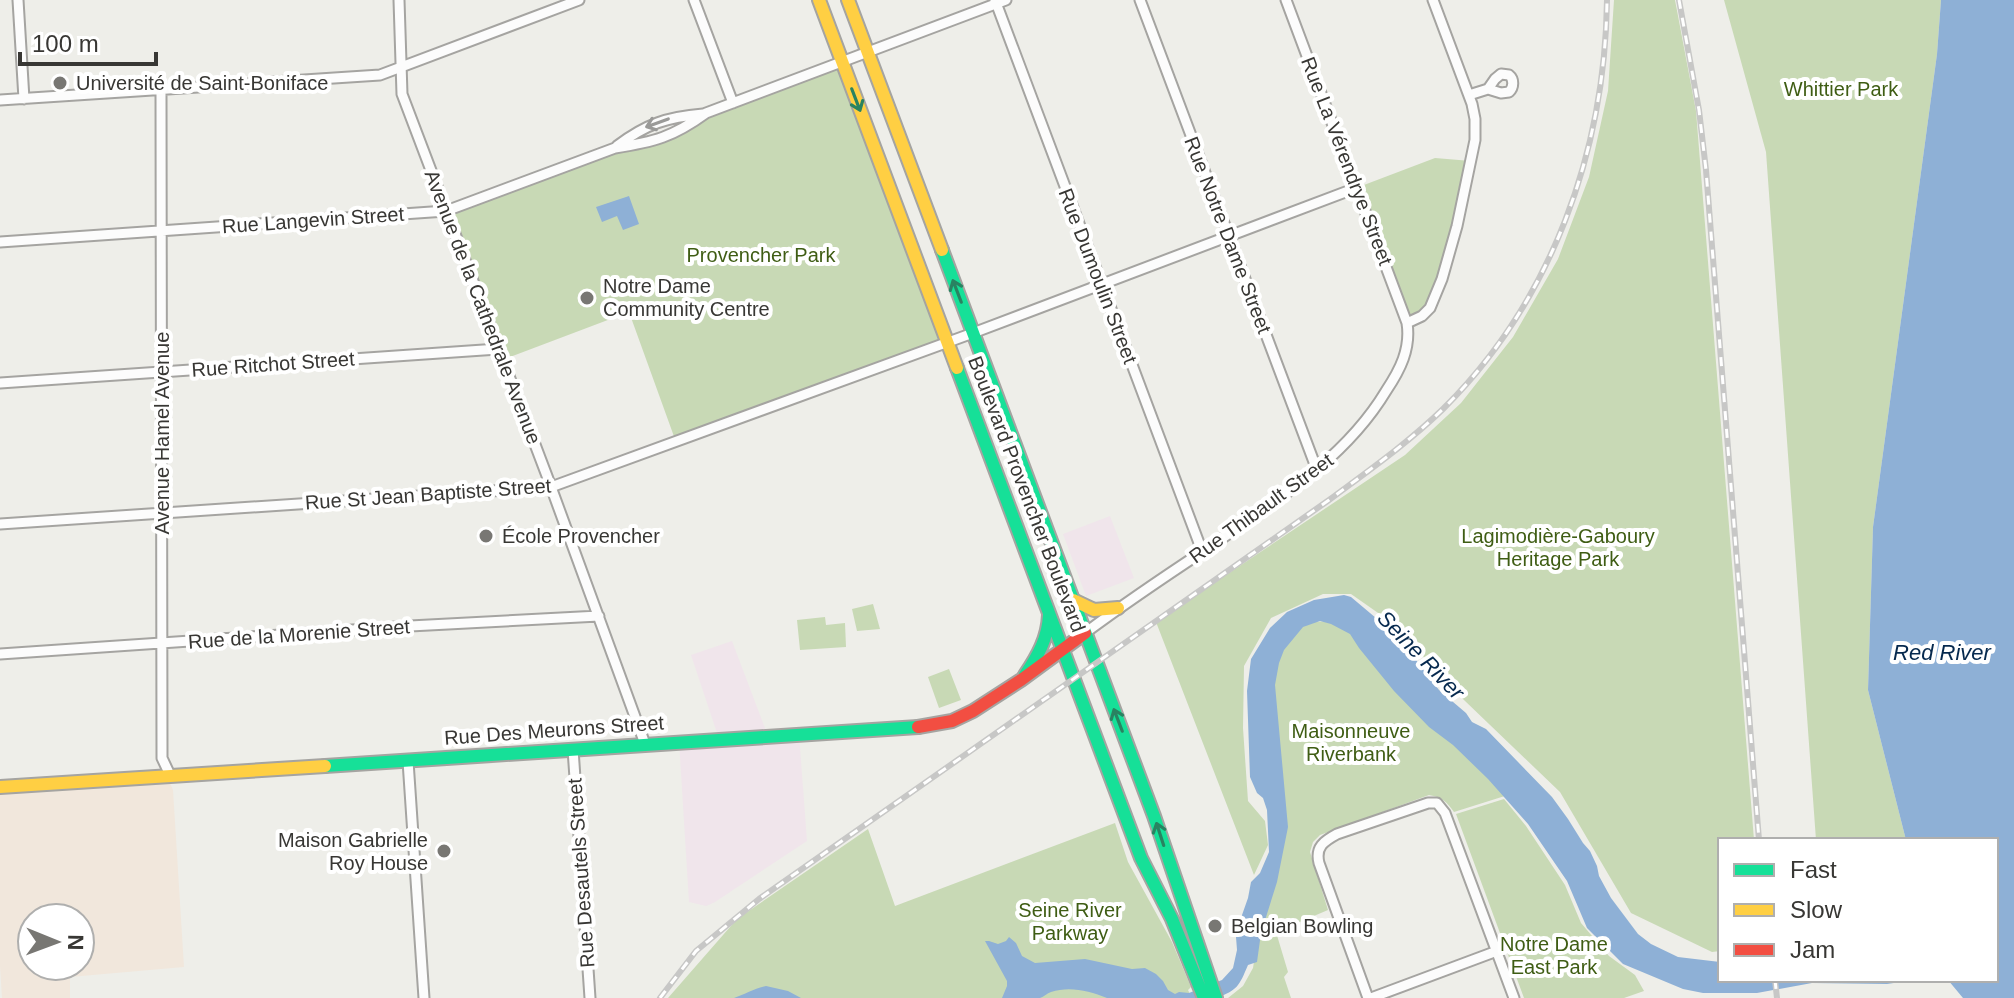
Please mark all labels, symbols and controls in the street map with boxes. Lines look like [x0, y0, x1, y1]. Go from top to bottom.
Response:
scale bar [20, 16, 156, 66]
text: 100 m [32, 30, 99, 57]
street label: Rue La Vérendrye Street [1297, 54, 1397, 269]
place label: Université de Saint-Boniface [76, 72, 328, 94]
marker: Université de Saint-Boniface [51, 74, 69, 92]
park label: Whittier Park [1784, 78, 1899, 100]
one-way arrow [850, 87, 864, 111]
one-way arrow [645, 117, 670, 131]
street label: Rue Notre Dame Street [1180, 134, 1276, 337]
street label: Avenue de la Cathedrale Avenue [420, 167, 546, 447]
street label: Rue Dumoulin Street [1054, 185, 1142, 367]
street label: Rue Langevin Street [221, 203, 405, 237]
park label: Provencher Park [687, 244, 836, 266]
place label: Notre Dame Community Centre [603, 275, 770, 320]
one-way arrow [949, 279, 963, 304]
marker: Notre Dame Community Centre [578, 289, 596, 307]
street label: Avenue Hamel Avenue [151, 332, 173, 534]
street label: Rue Ritchot Street [191, 347, 356, 381]
street label: Boulevard Provencher Boulevard [964, 353, 1090, 635]
street label: Rue Thibault Street [1185, 448, 1337, 567]
street label: Rue St Jean Baptiste Street [304, 474, 552, 514]
place label: École Provencher [502, 525, 660, 547]
park label: Lagimodière-Gaboury Heritage Park [1461, 525, 1655, 570]
marker: École Provencher [477, 527, 495, 545]
water label: Seine River [1373, 605, 1471, 706]
street label: Rue de la Morenie Street [187, 615, 411, 653]
water label: Red River [1893, 640, 1993, 665]
one-way arrow [1110, 708, 1124, 733]
street label: Rue Des Meurons Street [443, 711, 665, 749]
park label: Maisonneuve Riverbank [1292, 720, 1410, 765]
street label: Rue Desautels Street [563, 777, 599, 969]
one-way arrow [1152, 821, 1167, 847]
place label: Maison Gabrielle Roy House [278, 829, 428, 874]
legend [1718, 838, 1998, 982]
marker: Maison Gabrielle Roy House [435, 842, 453, 860]
text: Fast [1790, 856, 1837, 883]
text: Slow [1790, 896, 1843, 923]
park label: Seine River Parkway [1018, 899, 1122, 944]
north arrow [16, 902, 96, 982]
place label: Belgian Bowling [1231, 915, 1373, 937]
marker: Belgian Bowling [1206, 917, 1224, 935]
park label: Notre Dame East Park [1500, 933, 1608, 978]
text: N [63, 934, 88, 951]
text: Jam [1790, 936, 1835, 963]

